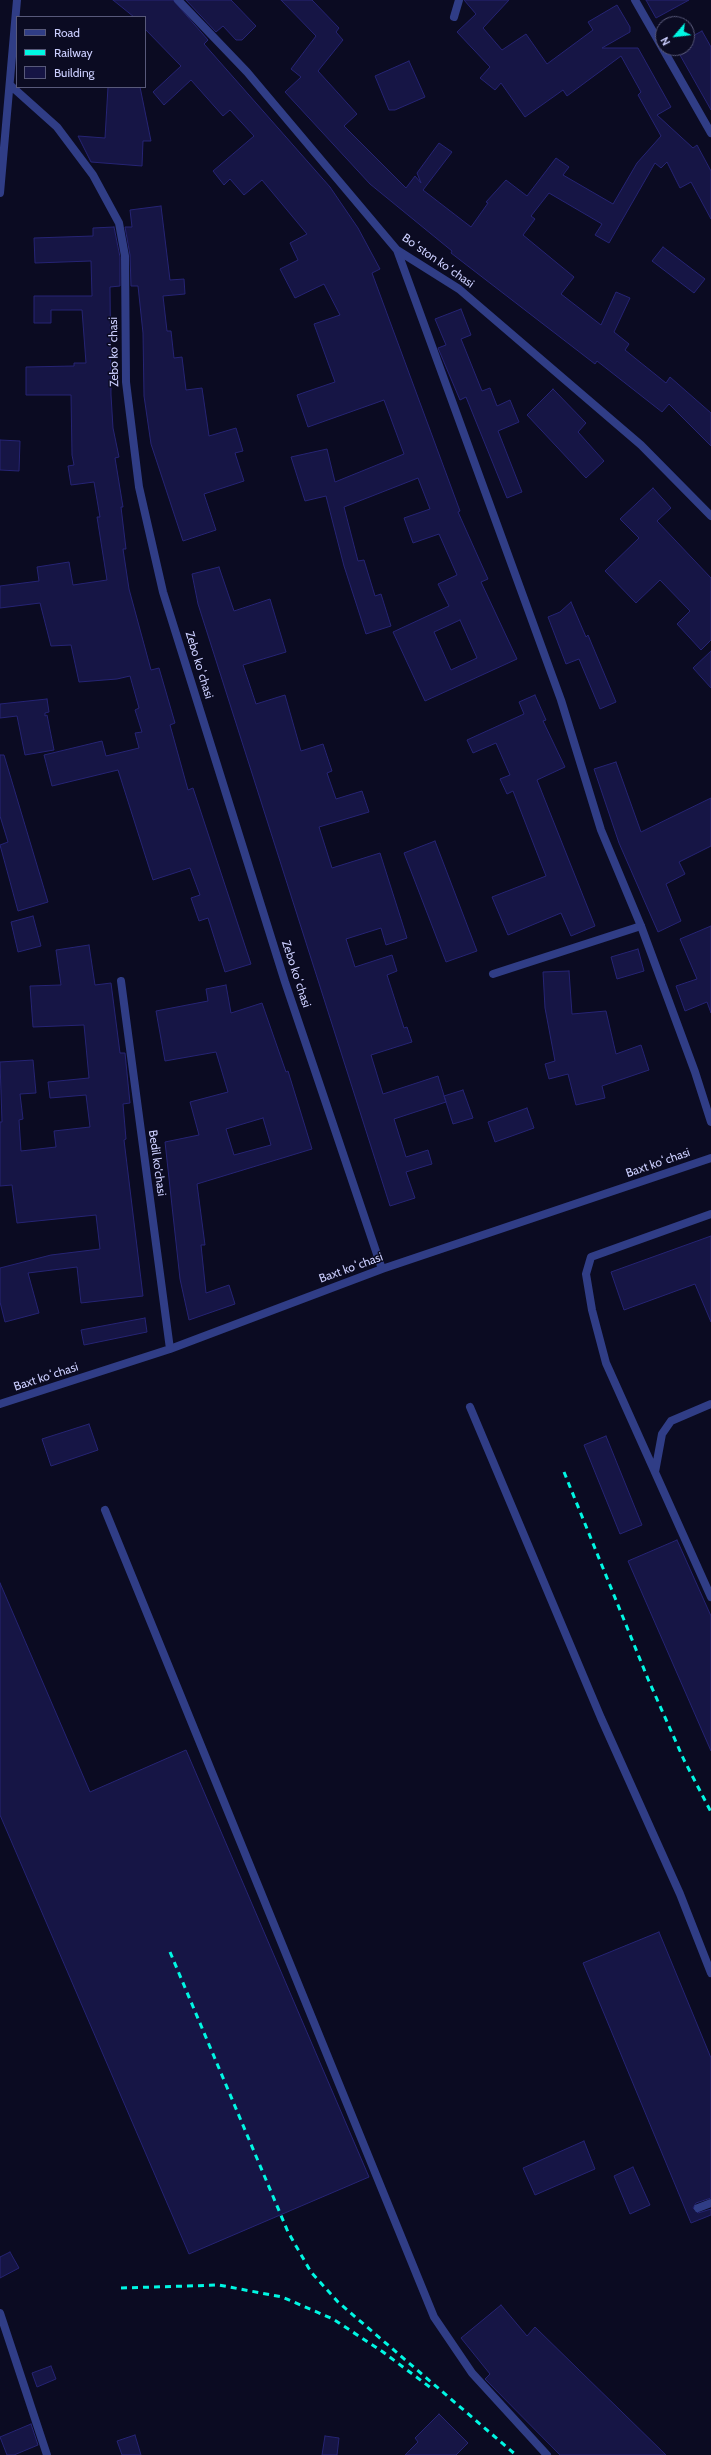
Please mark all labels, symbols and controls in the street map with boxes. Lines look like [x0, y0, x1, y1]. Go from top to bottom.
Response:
legend [16, 16, 146, 88]
north arrow [655, 16, 695, 56]
text: Road [54, 25, 80, 40]
text: N [657, 34, 673, 48]
text: Railway [54, 45, 92, 60]
text: Building [54, 65, 95, 80]
street label: Boʻston koʻchasi [399, 231, 477, 291]
street label: Zebo koʻchasi [106, 317, 122, 387]
street label: Zebo koʻchasi [182, 630, 216, 700]
street label: Zebo koʻchasi [278, 939, 314, 1009]
street label: Bedil ko'chasi [145, 1129, 169, 1197]
street label: Baxt koʻchasi [624, 1145, 692, 1181]
street label: Baxt koʻchasi [317, 1250, 385, 1286]
street label: Baxt koʻchasi [12, 1360, 80, 1394]

